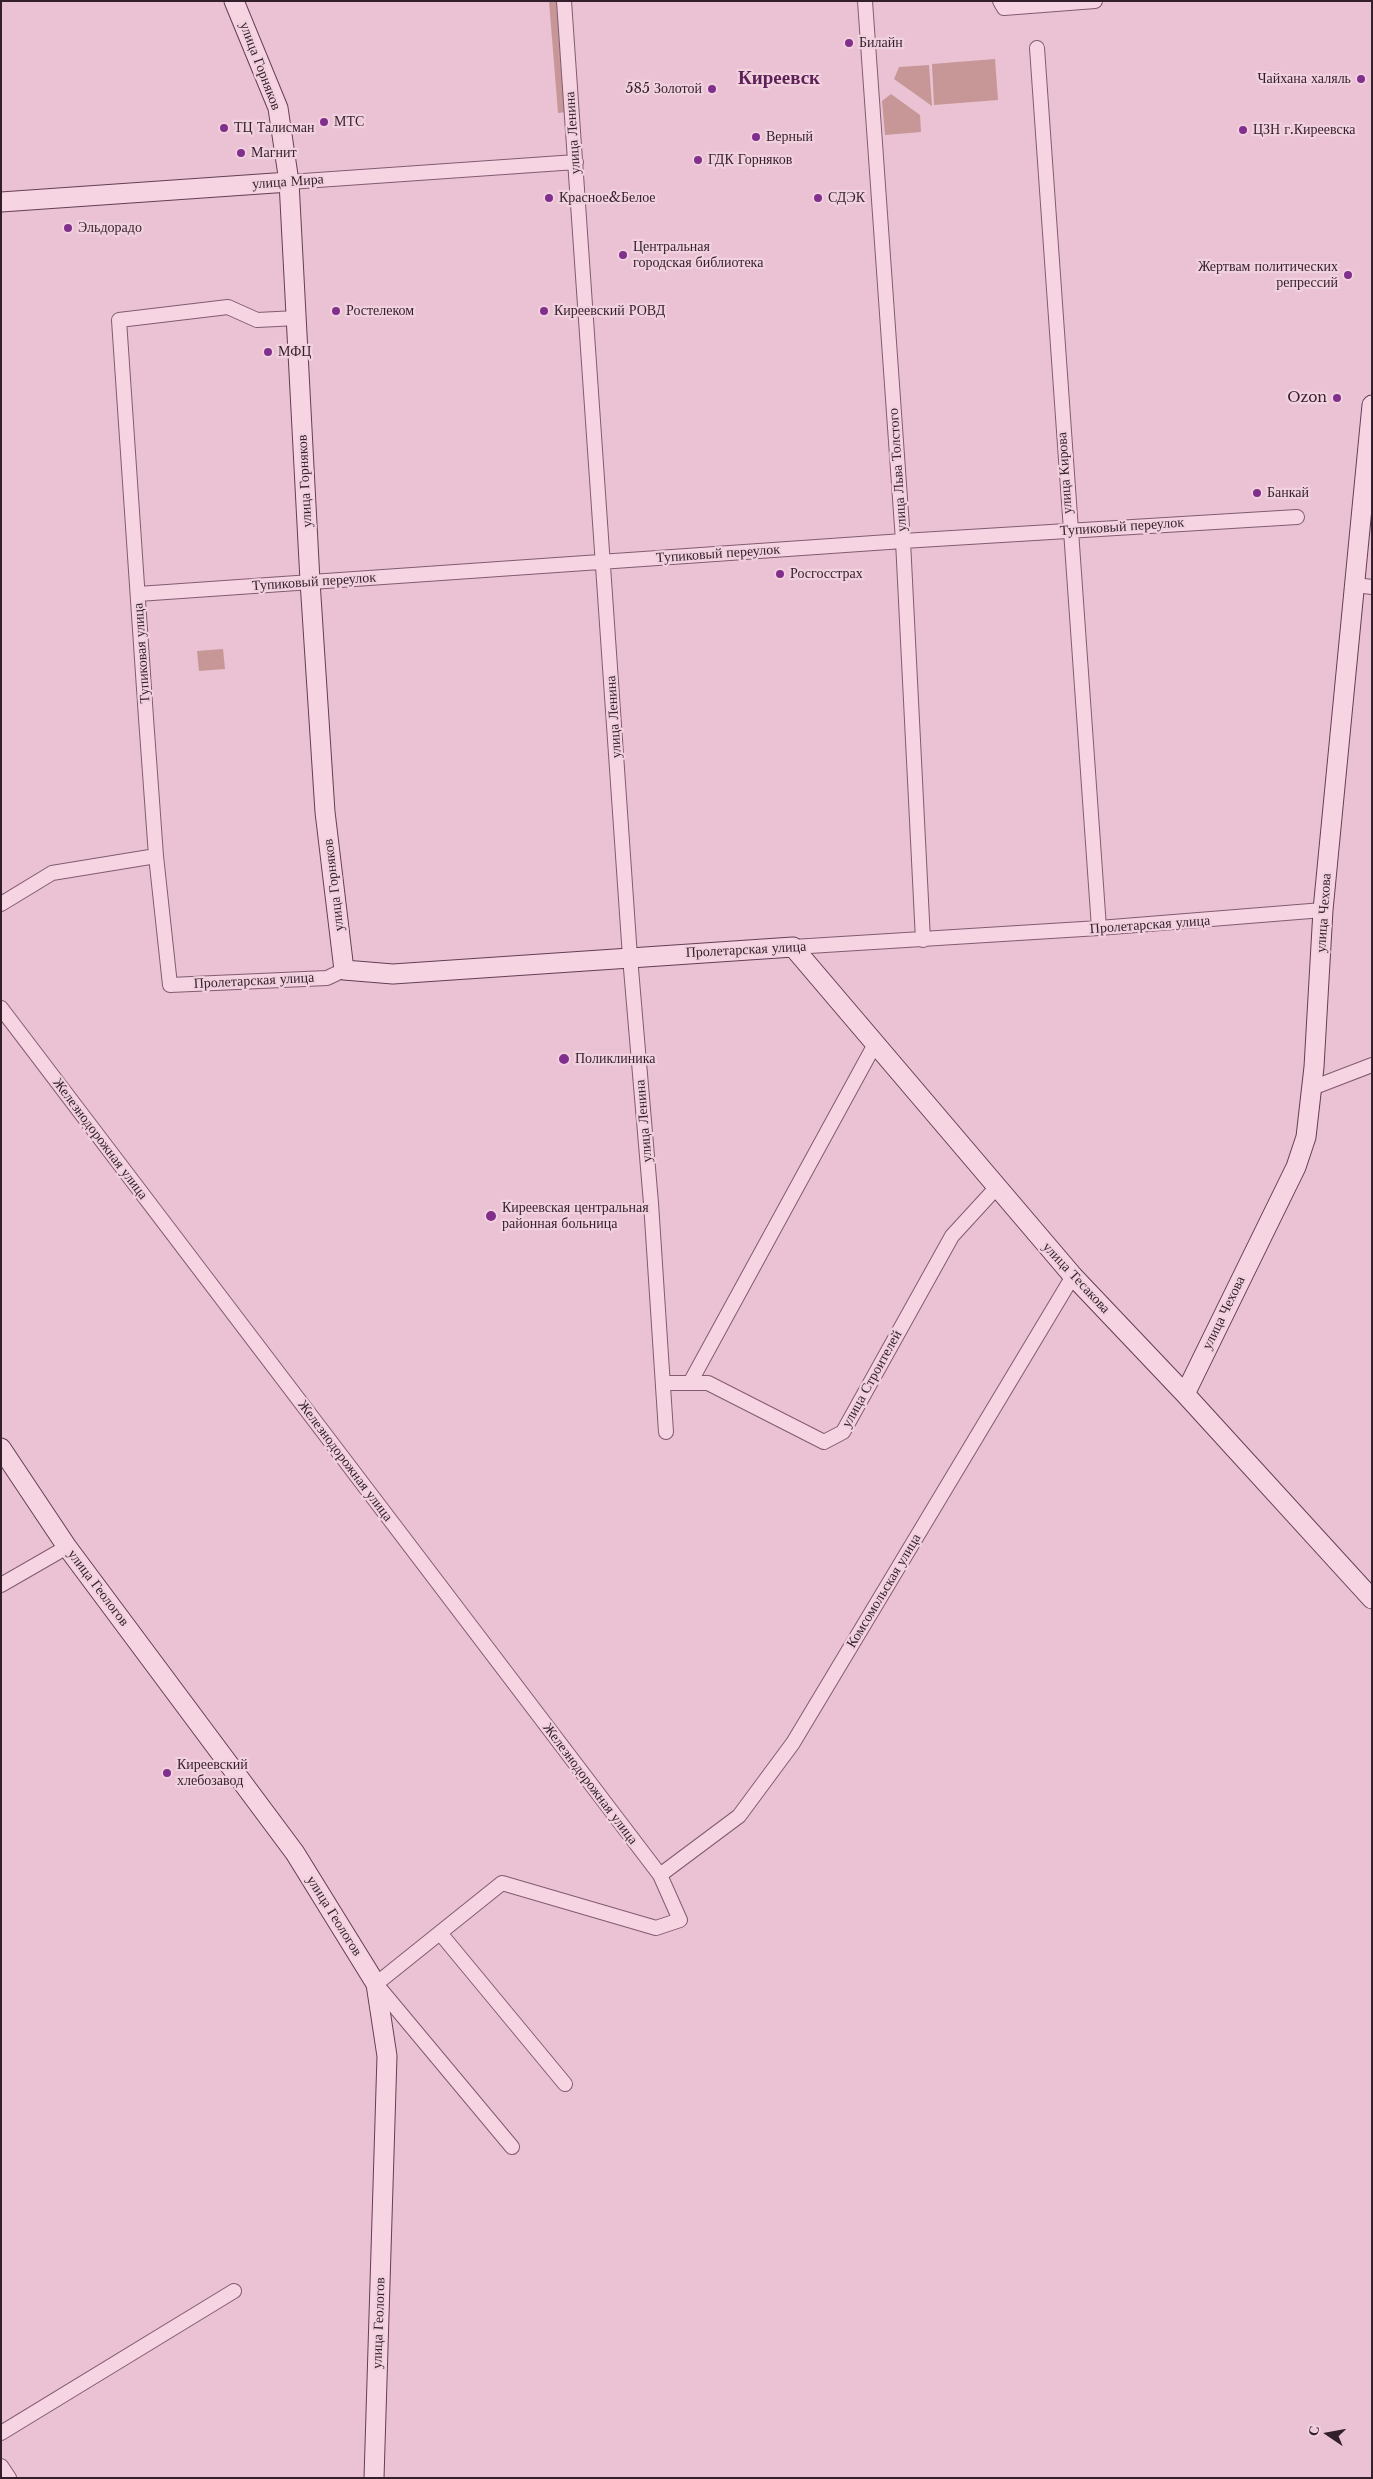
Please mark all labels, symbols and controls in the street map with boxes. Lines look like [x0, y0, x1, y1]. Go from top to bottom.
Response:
street label: улица Горняков [235, 20, 285, 112]
place label: Билайн [859, 35, 903, 51]
marker: Билайн [843, 37, 855, 49]
district label: Киреевск [738, 68, 820, 90]
place label: Чайхана халяль [1257, 71, 1351, 87]
marker: Чайхана халяль [1355, 73, 1367, 85]
place label: 585 Золотой [626, 81, 702, 97]
marker: 585 Золотой [706, 83, 718, 95]
street label: улица Ленина [562, 91, 584, 175]
place label: МТС [334, 114, 364, 130]
marker: МТС [318, 116, 330, 128]
place label: ТЦ Талисман [234, 120, 314, 136]
marker: ТЦ Талисман [218, 122, 230, 134]
place label: ЦЗН г.Киреевска [1253, 122, 1356, 138]
marker: ЦЗН г.Киреевска [1237, 124, 1249, 136]
place label: Верный [766, 129, 813, 145]
marker: Верный [750, 131, 762, 143]
place label: Магнит [251, 145, 297, 161]
marker: Магнит [235, 147, 247, 159]
place label: ГДК Горняков [708, 152, 792, 168]
marker: ГДК Горняков [692, 154, 704, 166]
street label: улица Мира [252, 171, 324, 193]
place label: Красное&Белое [559, 190, 656, 206]
place label: СДЭК [828, 190, 865, 206]
marker: Красное&Белое [543, 192, 555, 204]
marker: СДЭК [812, 192, 824, 204]
place label: Эльдорадо [78, 220, 142, 236]
marker: Эльдорадо [62, 222, 74, 234]
place label: Центральная городская библиотека [633, 239, 763, 272]
marker: Центральная городская библиотека [617, 249, 629, 261]
place label: Жертвам политических репрессий [1198, 259, 1338, 292]
marker: Жертвам политических репрессий [1342, 269, 1354, 281]
place label: Ростелеком [346, 303, 414, 319]
place label: Киреевский РОВД [554, 303, 665, 319]
marker: Ростелеком [330, 305, 342, 317]
marker: Киреевский РОВД [538, 305, 550, 317]
place label: МФЦ [278, 344, 311, 360]
marker: МФЦ [262, 346, 274, 358]
place label: Ozon [1287, 390, 1327, 406]
marker: Ozon [1331, 392, 1343, 404]
street label: улица Льва Толстого [885, 408, 911, 532]
street label: улица Кирова [1054, 431, 1076, 515]
street label: улица Горняков [294, 434, 316, 528]
place label: Банкай [1267, 485, 1309, 501]
marker: Банкай [1251, 487, 1263, 499]
street label: Тупиковый переулок [1059, 514, 1185, 540]
street label: Тупиковый переулок [655, 541, 781, 567]
place label: Росгосстрах [790, 566, 863, 582]
marker: Росгосстрах [774, 568, 786, 580]
street label: Тупиковый переулок [251, 569, 377, 595]
street label: Тупиковая улица [130, 602, 154, 704]
street label: улица Ленина [603, 675, 625, 759]
street label: улица Горняков [320, 838, 348, 932]
street label: улица Чехова [1313, 873, 1335, 953]
street label: Пролетарская улица [1089, 912, 1211, 938]
street label: Пролетарская улица [685, 938, 807, 962]
street label: Пролетарская улица [193, 969, 315, 993]
place label: Поликлиника [575, 1051, 655, 1067]
marker: Поликлиника [557, 1052, 571, 1066]
street label: Железнодорожная улица [49, 1075, 151, 1203]
street label: улица Ленина [632, 1079, 656, 1163]
place label: Киреевская центральная районная больница [502, 1200, 649, 1232]
marker: Киреевская центральная районная больница [484, 1209, 498, 1223]
street label: улица Тесакова [1039, 1239, 1113, 1317]
street label: улица Чехова [1199, 1273, 1249, 1353]
street label: улица Строителей [838, 1327, 906, 1431]
street label: Железнодорожная улица [294, 1397, 396, 1525]
street label: Комсомольская улица [843, 1531, 925, 1651]
street label: улица Геологов [64, 1546, 132, 1630]
street label: Железнодорожная улица [539, 1720, 641, 1848]
place label: Киреевский хлебозавод [177, 1757, 248, 1790]
marker: Киреевский хлебозавод [161, 1767, 173, 1779]
street label: улица Геологов [303, 1873, 365, 1959]
street label: улица Геологов [369, 2277, 389, 2369]
north arrow [1303, 2409, 1353, 2459]
text: С [1303, 2424, 1323, 2438]

